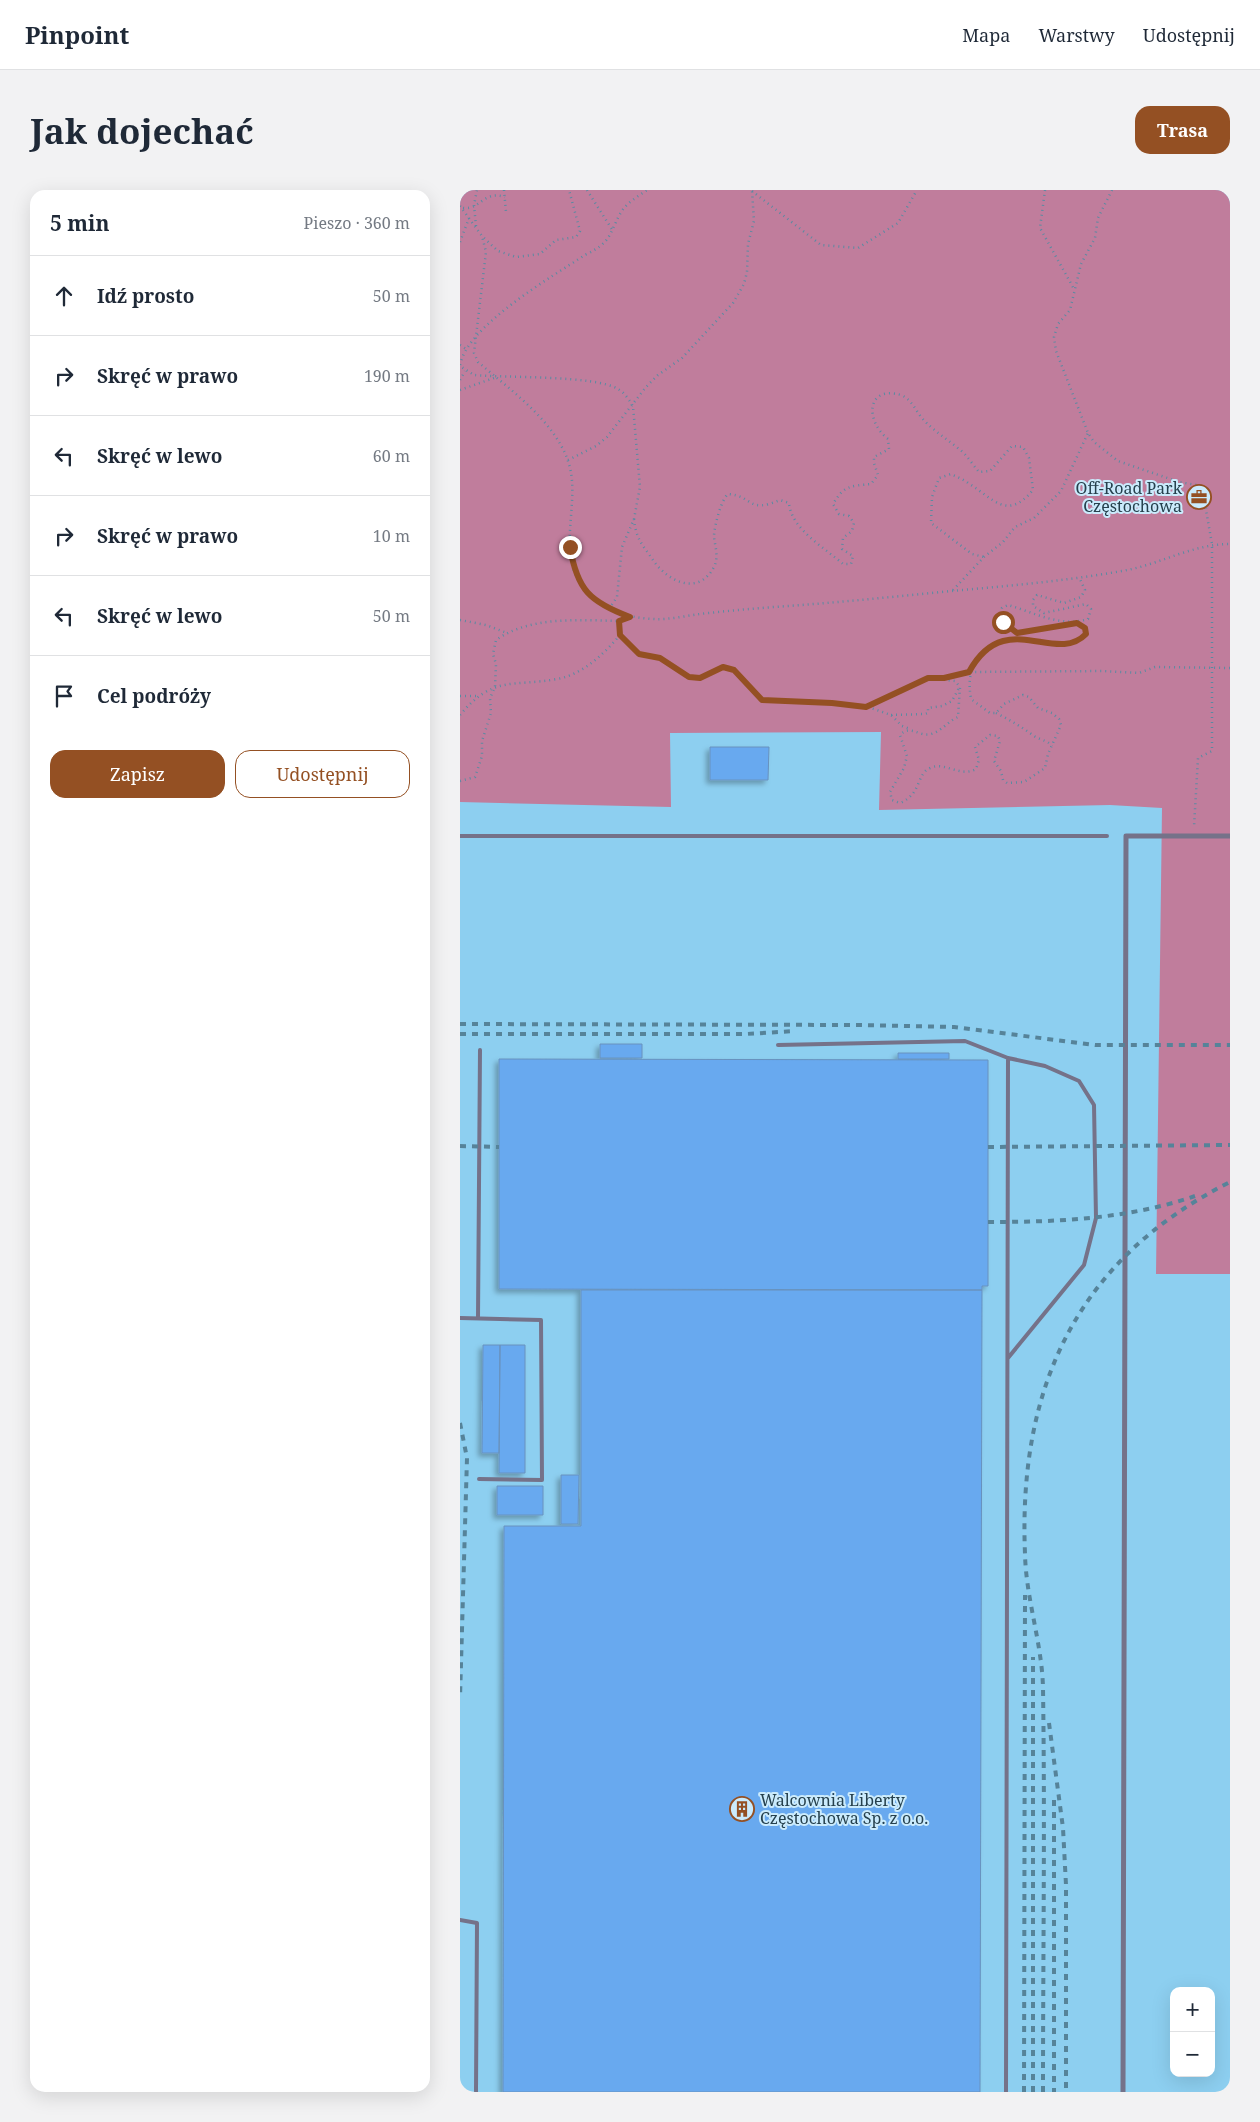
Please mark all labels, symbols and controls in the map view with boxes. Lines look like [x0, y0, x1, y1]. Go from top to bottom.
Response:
text: Pinpoint [25, 18, 129, 51]
text: Mapa [962, 23, 1010, 47]
text: Warstwy [1038, 23, 1115, 47]
text: Udostępnij [1143, 23, 1235, 47]
button: Trasa [1135, 106, 1230, 154]
text: Jak dojechać [30, 107, 254, 154]
text: 5 min [50, 209, 109, 237]
text: Pieszo · 360 m [304, 212, 410, 234]
icon: ahead [50, 282, 78, 310]
text: Idź prosto [97, 283, 194, 309]
text: 50 m [373, 285, 410, 307]
icon: right [50, 362, 78, 390]
text: Skręć w prawo [97, 363, 238, 389]
text: 190 m [364, 365, 410, 387]
icon: left [50, 442, 78, 470]
text: Skręć w lewo [97, 443, 223, 469]
text: 60 m [373, 445, 410, 467]
place label: Off-Road Park Częstochowa [1076, 477, 1183, 517]
office icon: Off-Road Park Częstochowa [1186, 484, 1212, 510]
icon: right [50, 522, 78, 550]
text: Skręć w prawo [97, 523, 238, 549]
text: 10 m [373, 525, 410, 547]
route end [559, 536, 582, 559]
icon: left [50, 602, 78, 630]
text: Skręć w lewo [97, 603, 223, 629]
text: 50 m [373, 605, 410, 627]
route start [992, 611, 1015, 634]
icon: arrive [50, 682, 78, 710]
text: Cel podróży [97, 683, 211, 709]
button: Zapisz [50, 750, 225, 798]
button: Udostępnij [235, 750, 410, 798]
place label: Walcownia Liberty Częstochowa Sp. z o.o. [760, 1789, 928, 1829]
building icon: Walcownia Liberty Częstochowa Sp. z o.o. [729, 1796, 755, 1822]
map controls [1170, 1987, 1215, 2077]
button: + [1170, 1987, 1215, 2032]
button: − [1170, 2032, 1215, 2077]

